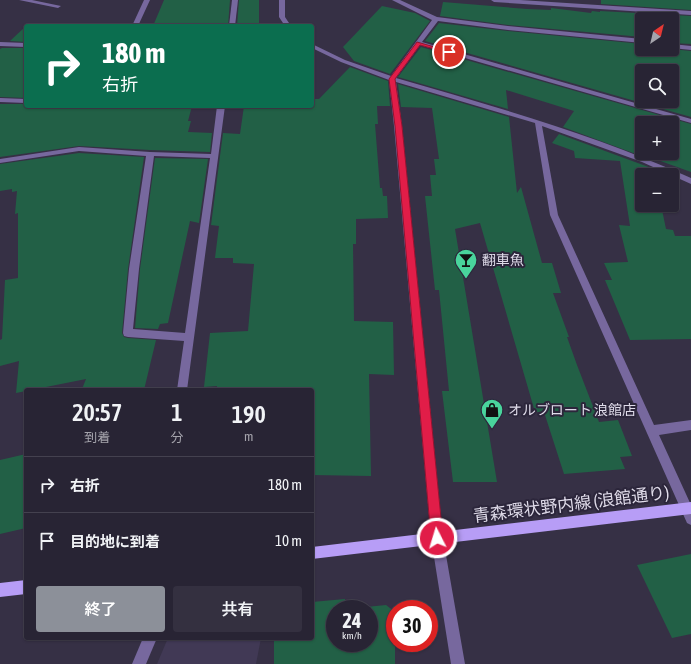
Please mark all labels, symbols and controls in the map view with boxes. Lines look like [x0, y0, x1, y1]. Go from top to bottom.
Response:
north arrow [635, 12, 679, 56]
map controls [635, 12, 679, 212]
pin [432, 35, 466, 69]
text: 180 m [102, 37, 165, 69]
icon: right [36, 40, 88, 92]
icon: arrive [438, 41, 460, 63]
button: search [635, 64, 679, 108]
text: 右折 [102, 74, 138, 95]
button: + [635, 116, 679, 160]
button: − [635, 168, 679, 212]
bar icon: 翻車魚 [453, 247, 479, 280]
place label: 翻車魚 [482, 252, 524, 268]
shop icon: オルブロート 浪館店 [479, 397, 505, 430]
text: 20:57 [72, 399, 122, 426]
text: 1 [171, 399, 183, 426]
text: 190 [232, 401, 266, 428]
place label: オルブロート 浪館店 [508, 402, 636, 418]
text: m [244, 429, 253, 444]
text: 到着 [84, 430, 110, 445]
text: 分 [171, 430, 184, 445]
icon: right [36, 474, 58, 496]
text: 180 m [268, 476, 302, 493]
text: 右折 [70, 477, 100, 494]
street label: 青森環状野内線 (浪館通り) [472, 482, 670, 526]
position arrow [416, 517, 458, 559]
icon: arrive [36, 530, 58, 552]
text: 10 m [275, 532, 302, 549]
text: 目的地に到着 [70, 533, 160, 550]
button: 終了 [36, 586, 165, 632]
button: 共有 [173, 586, 302, 632]
speed limit sign: 30 [386, 600, 438, 652]
text: 24 [343, 609, 361, 632]
text: km/h [342, 630, 362, 641]

